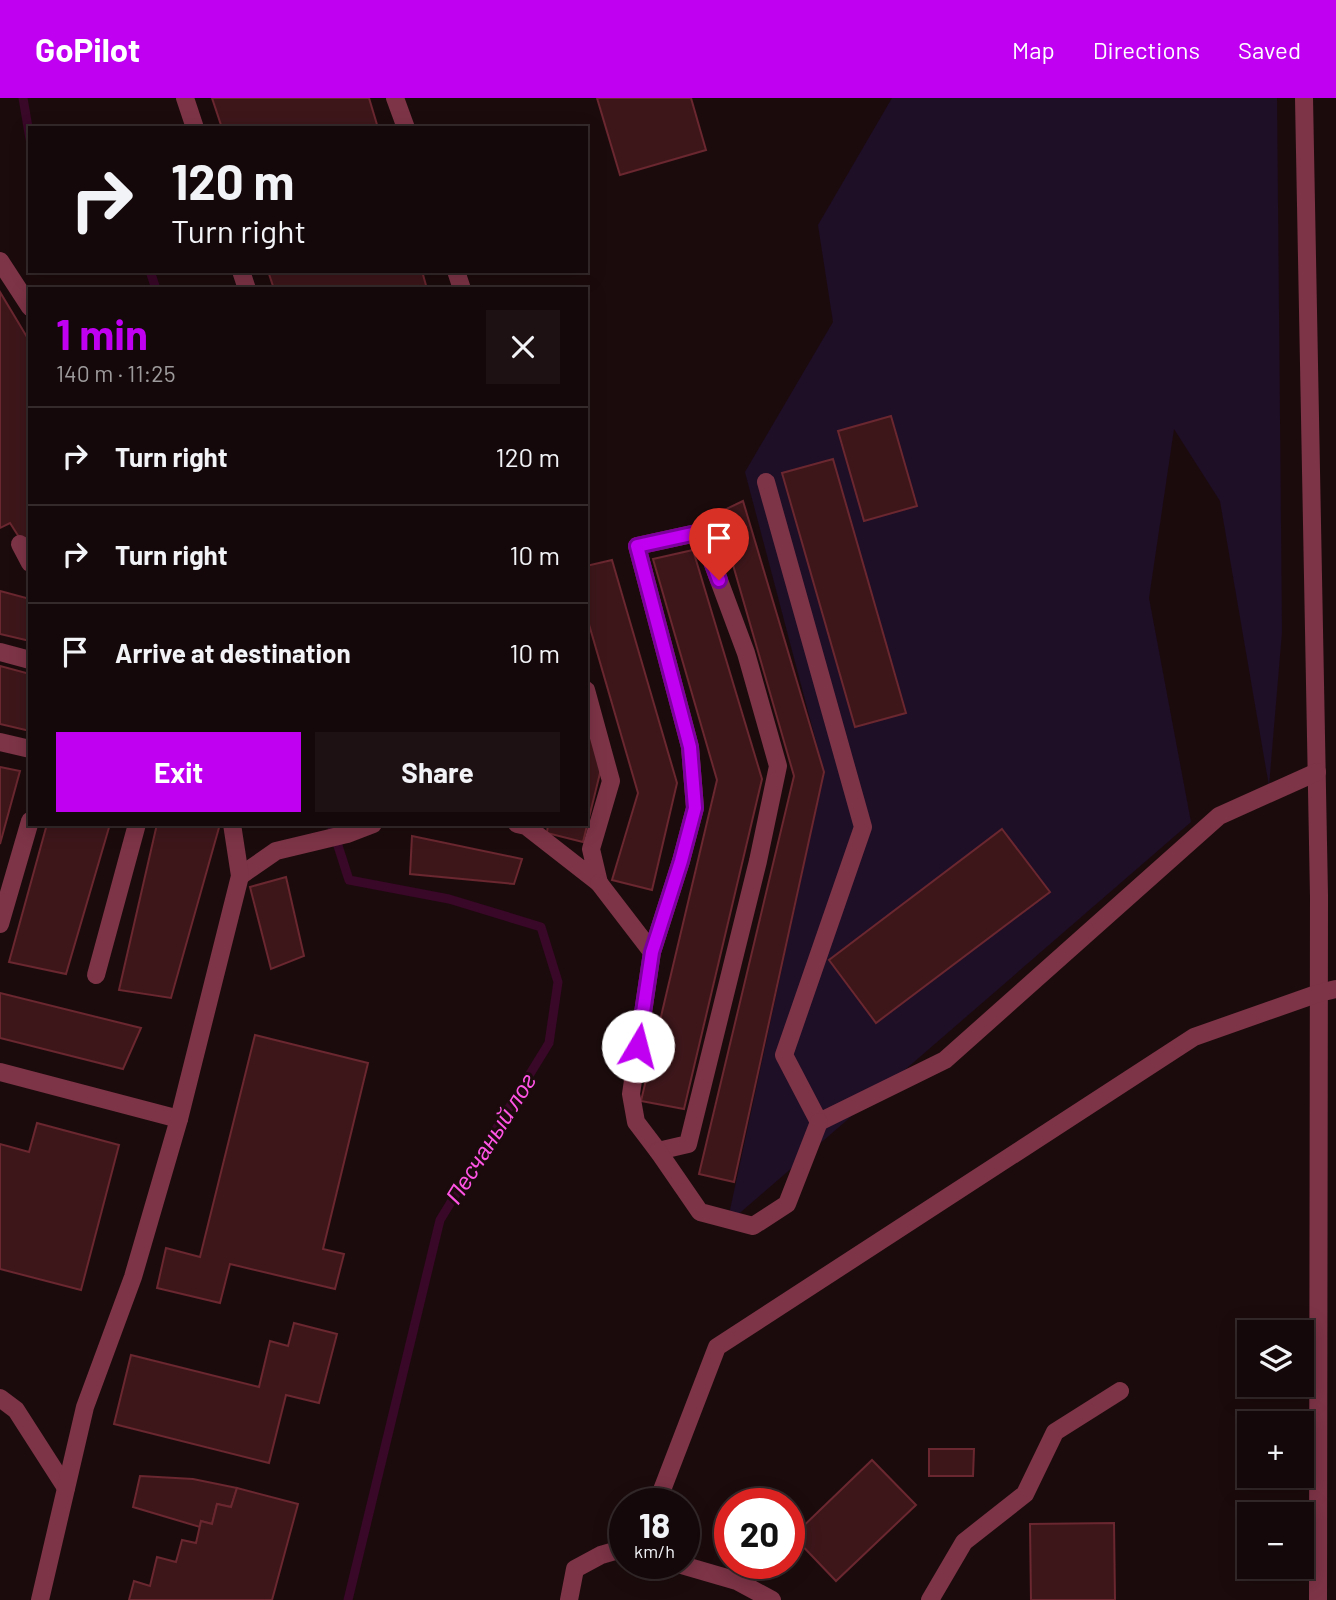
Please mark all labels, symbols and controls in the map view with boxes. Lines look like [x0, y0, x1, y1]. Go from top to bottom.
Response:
text: GoPilot [35, 29, 140, 69]
text: Map [1012, 35, 1055, 64]
text: Directions [1093, 35, 1200, 64]
text: Saved [1238, 35, 1301, 64]
text: 120 m [171, 151, 294, 210]
icon: right [56, 154, 147, 245]
text: Turn right [171, 211, 306, 249]
text: 1 min [56, 308, 148, 358]
button: close [486, 310, 560, 384]
text: 140 m · 11:25 [56, 359, 176, 387]
icon: right [56, 437, 94, 475]
text: Turn right [115, 441, 228, 472]
text: 120 m [496, 441, 560, 472]
pin [689, 508, 749, 580]
icon: arrive [700, 519, 738, 557]
icon: right [56, 535, 94, 573]
text: Turn right [115, 539, 228, 570]
text: 10 m [510, 539, 560, 570]
icon: arrive [56, 633, 94, 671]
text: Arrive at destination [115, 637, 351, 668]
text: 10 m [510, 637, 560, 668]
button: Exit [56, 732, 301, 812]
button: Share [315, 732, 560, 812]
position arrow [601, 1009, 675, 1083]
water label: Песчаный лог [439, 1068, 541, 1208]
map controls [1237, 1320, 1314, 1579]
button: layers [1237, 1320, 1314, 1397]
button: + [1237, 1411, 1314, 1488]
speed limit sign: 20 [714, 1488, 805, 1579]
button: − [1237, 1502, 1314, 1579]
text: 18 [639, 1503, 670, 1545]
text: km/h [634, 1540, 675, 1562]

